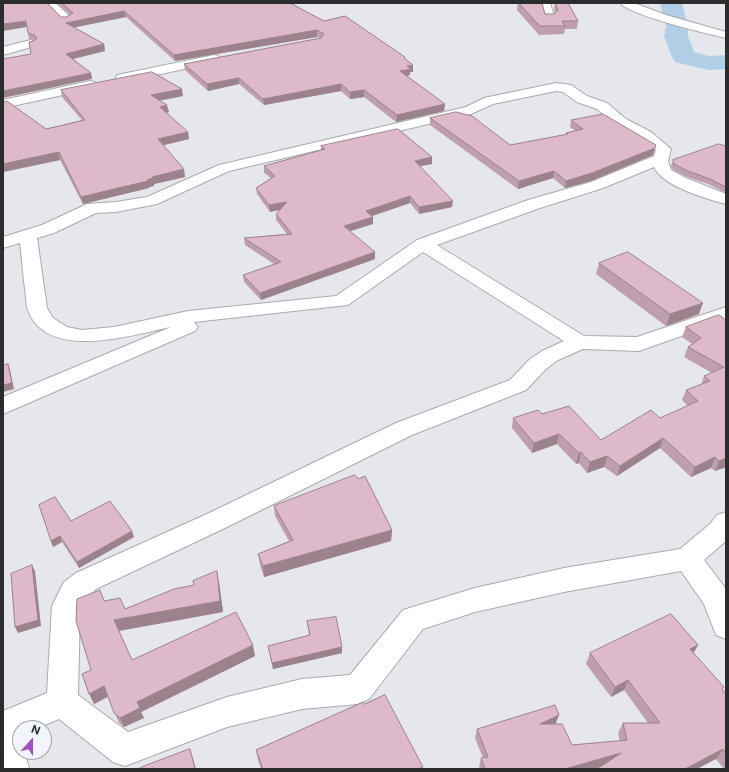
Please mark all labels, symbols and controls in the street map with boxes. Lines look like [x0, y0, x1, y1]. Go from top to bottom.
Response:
north arrow [12, 720, 52, 760]
text: N [30, 722, 42, 738]

